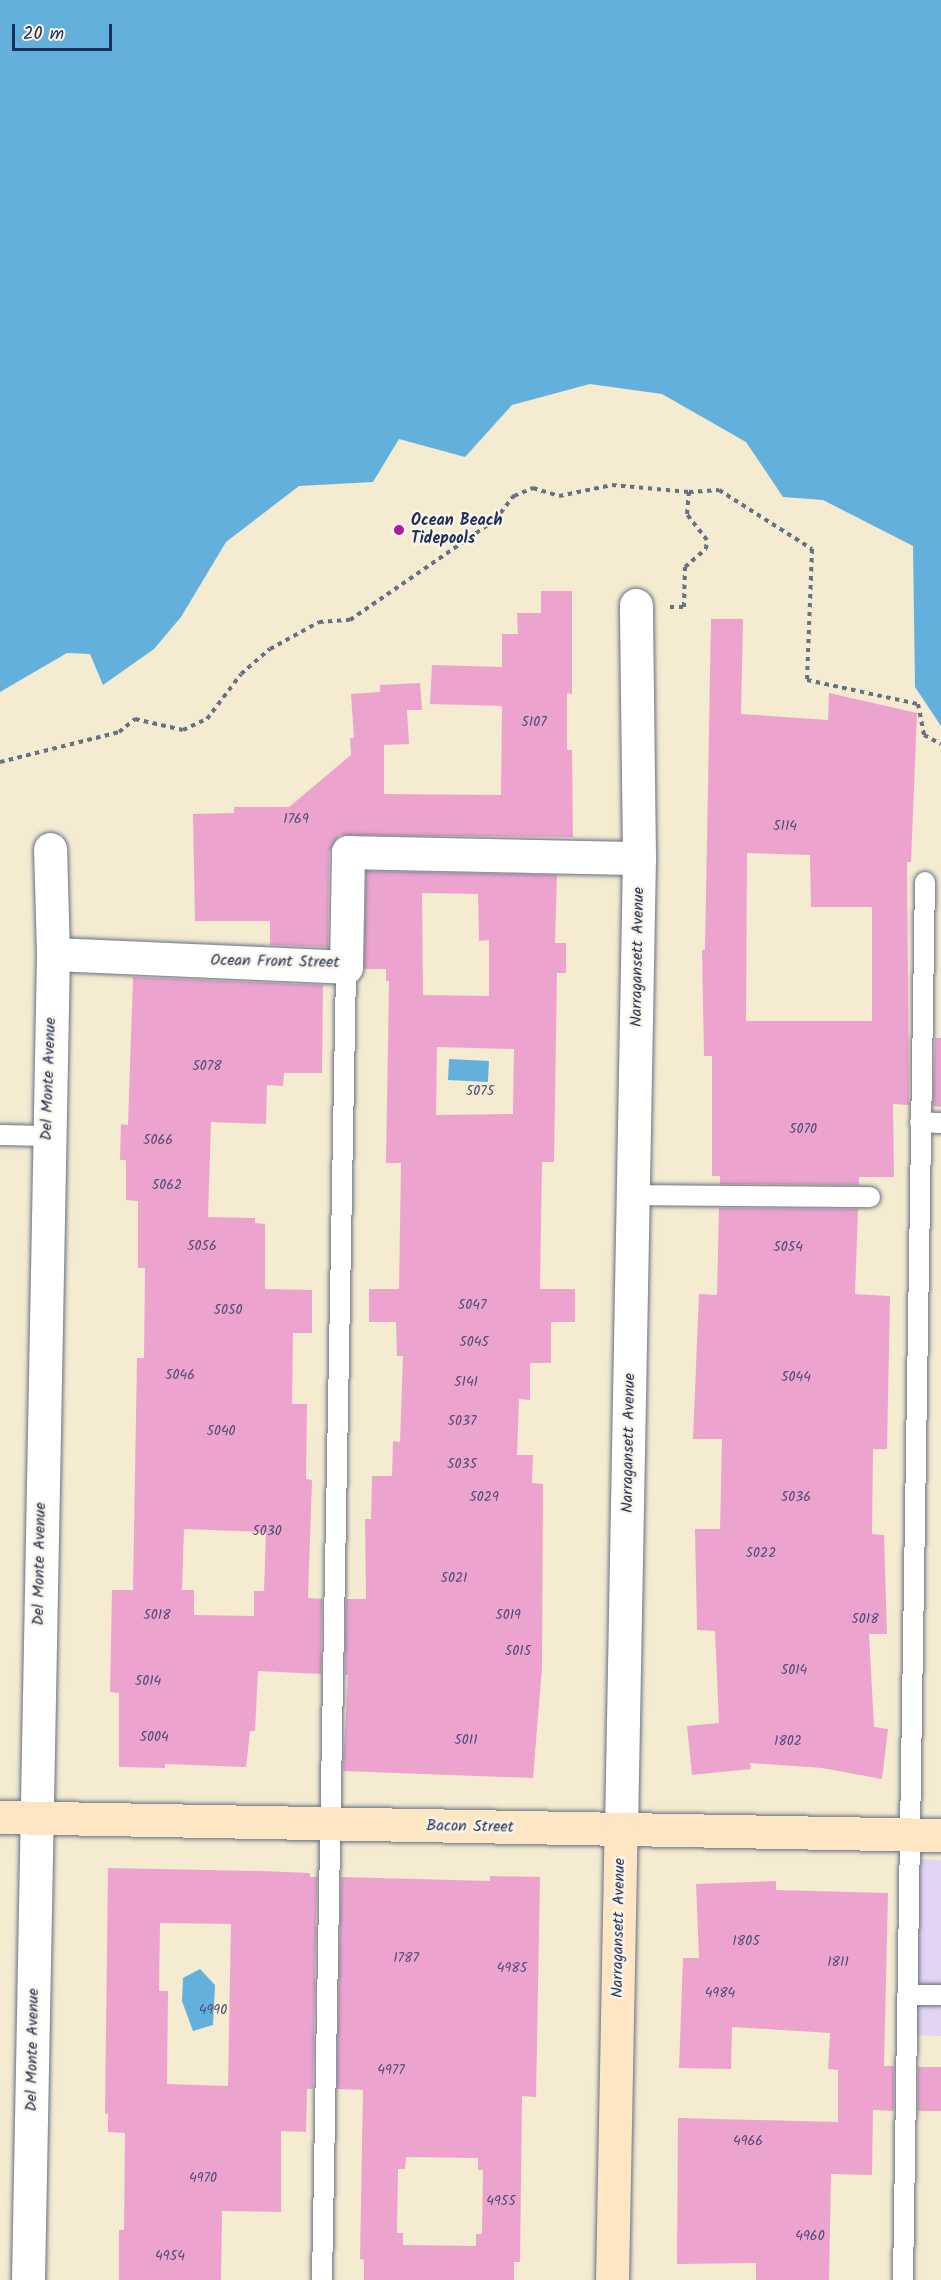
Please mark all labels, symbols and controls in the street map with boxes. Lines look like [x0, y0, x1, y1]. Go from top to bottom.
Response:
scale bar [15, 12, 116, 50]
text: 20 m [23, 20, 64, 49]
place label: Ocean Beach Tidepools [411, 511, 503, 549]
marker: Ocean Beach Tidepools [392, 523, 406, 537]
house number: 5107 [521, 714, 547, 730]
house number: 1769 [283, 811, 309, 827]
house number: 5114 [773, 818, 797, 834]
street label: Narragansett Avenue [627, 887, 649, 1027]
street label: Ocean Front Street [210, 951, 340, 973]
street label: Del Monte Avenue [37, 1017, 61, 1141]
house number: 5078 [192, 1058, 222, 1074]
house number: 5075 [466, 1083, 494, 1099]
house number: 5070 [789, 1121, 817, 1137]
house number: 5066 [143, 1132, 173, 1148]
house number: 5062 [152, 1177, 182, 1193]
house number: 5056 [187, 1238, 217, 1254]
house number: 5054 [773, 1239, 803, 1255]
house number: 5047 [458, 1297, 486, 1313]
house number: 5050 [213, 1302, 243, 1318]
house number: 5045 [459, 1334, 489, 1350]
house number: 5046 [165, 1367, 195, 1383]
house number: 5044 [781, 1369, 811, 1385]
street label: Narragansett Avenue [618, 1373, 640, 1513]
house number: 5141 [454, 1374, 478, 1390]
house number: 5037 [448, 1413, 476, 1429]
house number: 5040 [206, 1423, 236, 1439]
house number: 5035 [447, 1456, 477, 1472]
house number: 5029 [469, 1489, 499, 1505]
house number: 5036 [781, 1489, 811, 1505]
street label: Del Monte Avenue [29, 1502, 51, 1626]
house number: 5030 [252, 1523, 282, 1539]
house number: 5022 [746, 1545, 776, 1561]
house number: 5021 [440, 1570, 468, 1586]
house number: 5018 [143, 1607, 171, 1623]
house number: 5019 [495, 1607, 521, 1623]
house number: 5018 [851, 1611, 879, 1627]
house number: 5015 [505, 1643, 531, 1659]
house number: 5014 [781, 1662, 807, 1678]
house number: 5014 [135, 1673, 161, 1689]
house number: 5004 [139, 1729, 169, 1745]
house number: 5011 [454, 1732, 478, 1748]
house number: 1802 [774, 1733, 802, 1749]
street label: Bacon Street [426, 1817, 514, 1837]
street label: Narragansett Avenue [608, 1858, 630, 1998]
house number: 1805 [732, 1933, 760, 1949]
house number: 1787 [393, 1950, 419, 1966]
house number: 1811 [827, 1954, 849, 1970]
house number: 4985 [497, 1960, 527, 1976]
house number: 4984 [705, 1985, 735, 2001]
street label: Del Monte Avenue [22, 1988, 44, 2112]
house number: 4990 [199, 2002, 227, 2018]
house number: 4977 [377, 2062, 405, 2078]
house number: 4966 [733, 2133, 763, 2149]
house number: 4970 [189, 2170, 217, 2186]
house number: 4955 [486, 2193, 516, 2209]
house number: 4960 [795, 2228, 825, 2244]
house number: 4954 [155, 2248, 185, 2264]

